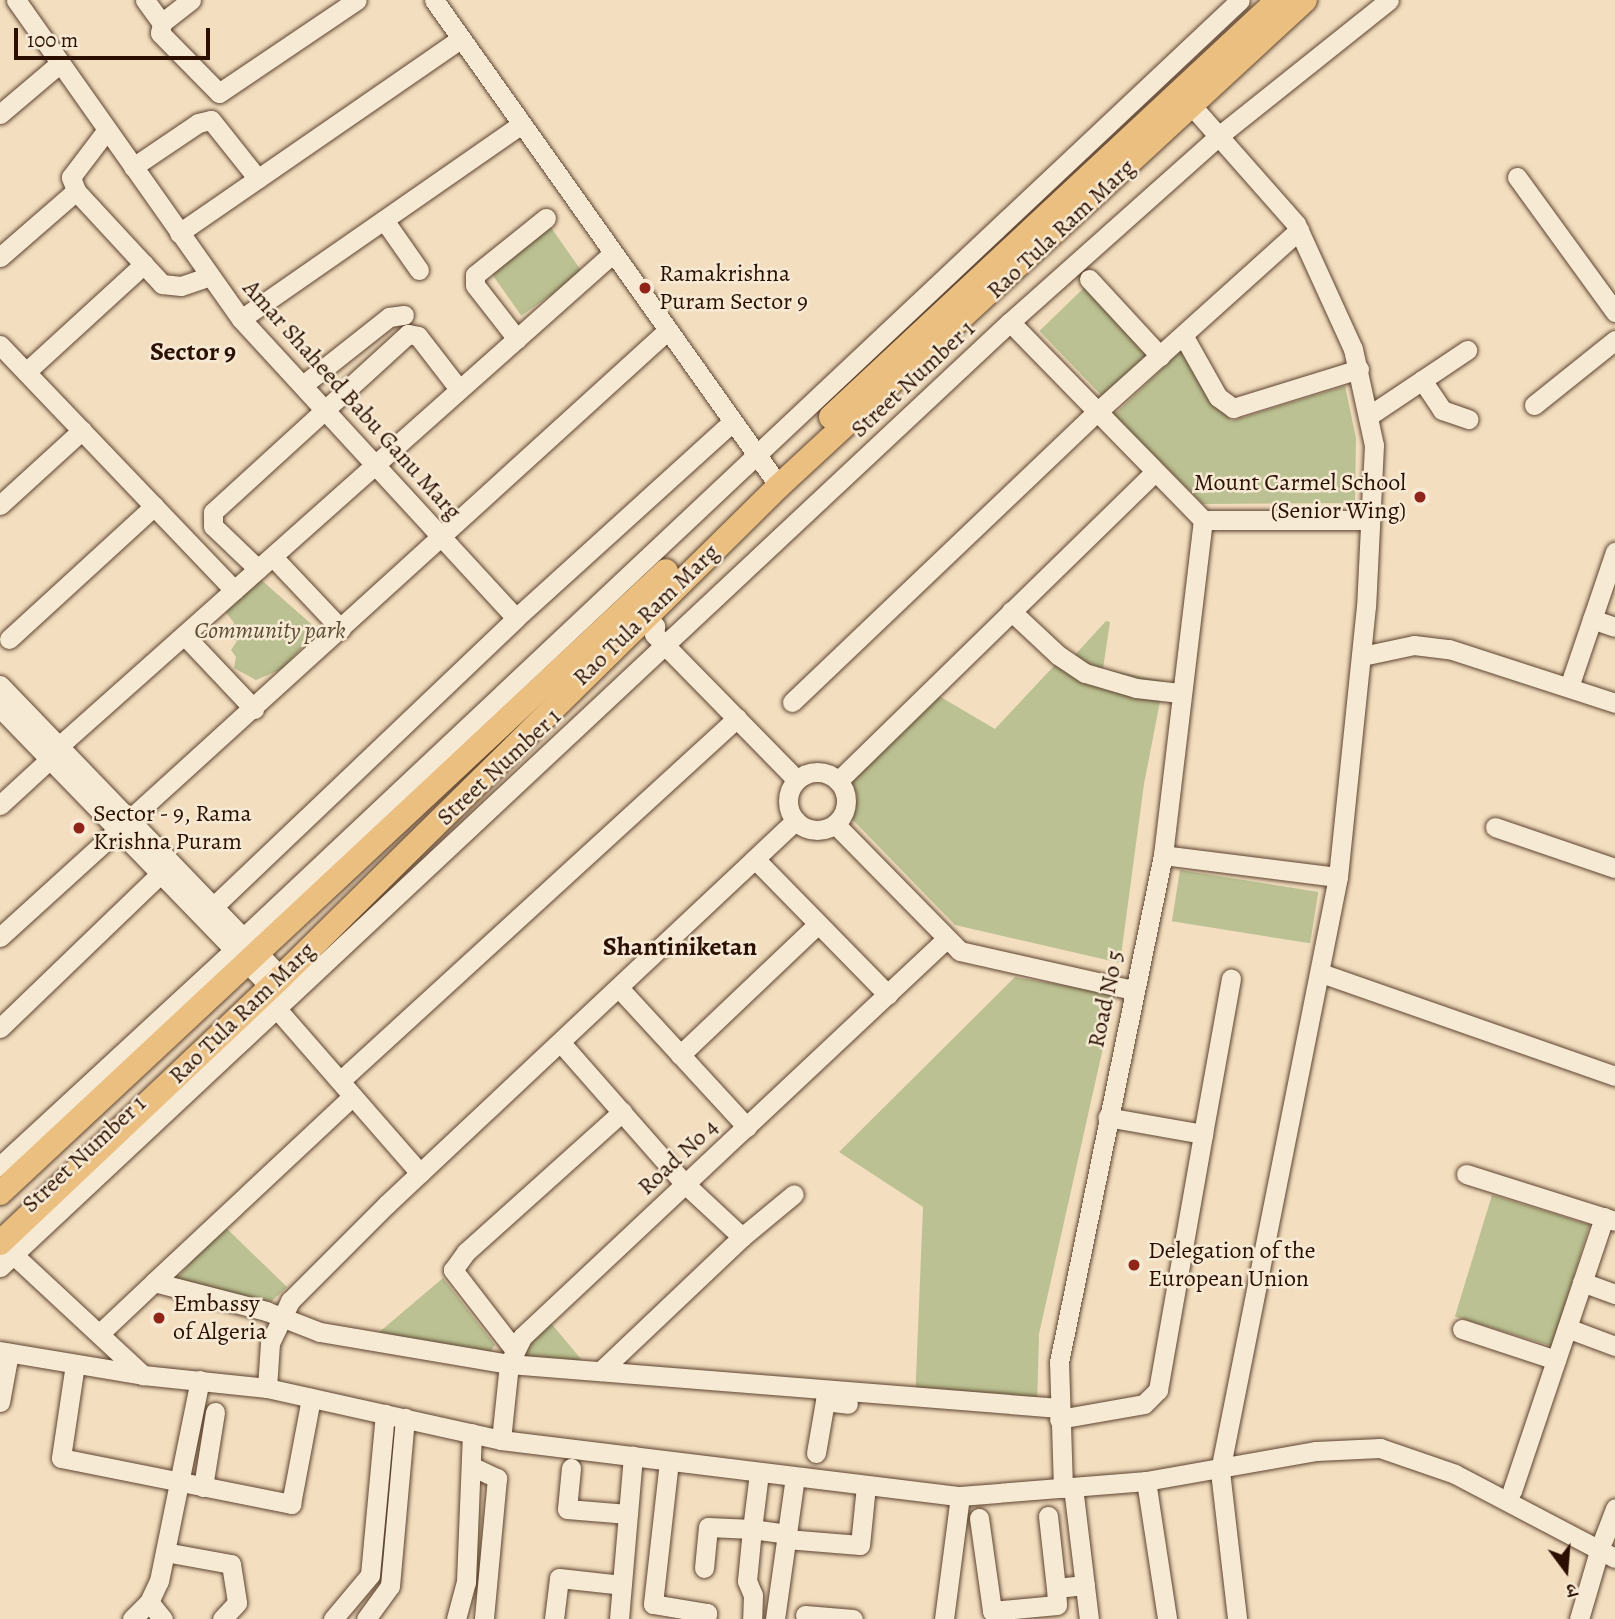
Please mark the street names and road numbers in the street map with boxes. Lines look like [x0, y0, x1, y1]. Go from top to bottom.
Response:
street label: Rao Tula Ram Marg [981, 153, 1141, 305]
street label: Amar Shaheed Babu Ganu Marg [237, 274, 467, 526]
street label: Street Number 1 [845, 314, 981, 444]
street label: Rao Tula Ram Marg [567, 538, 725, 692]
street label: Street Number 1 [431, 702, 567, 832]
street label: Rao Tula Ram Marg [163, 936, 321, 1090]
street label: Road No 5 [1082, 948, 1130, 1050]
street label: Street Number 1 [16, 1089, 152, 1219]
street label: Road No 4 [632, 1113, 724, 1201]

